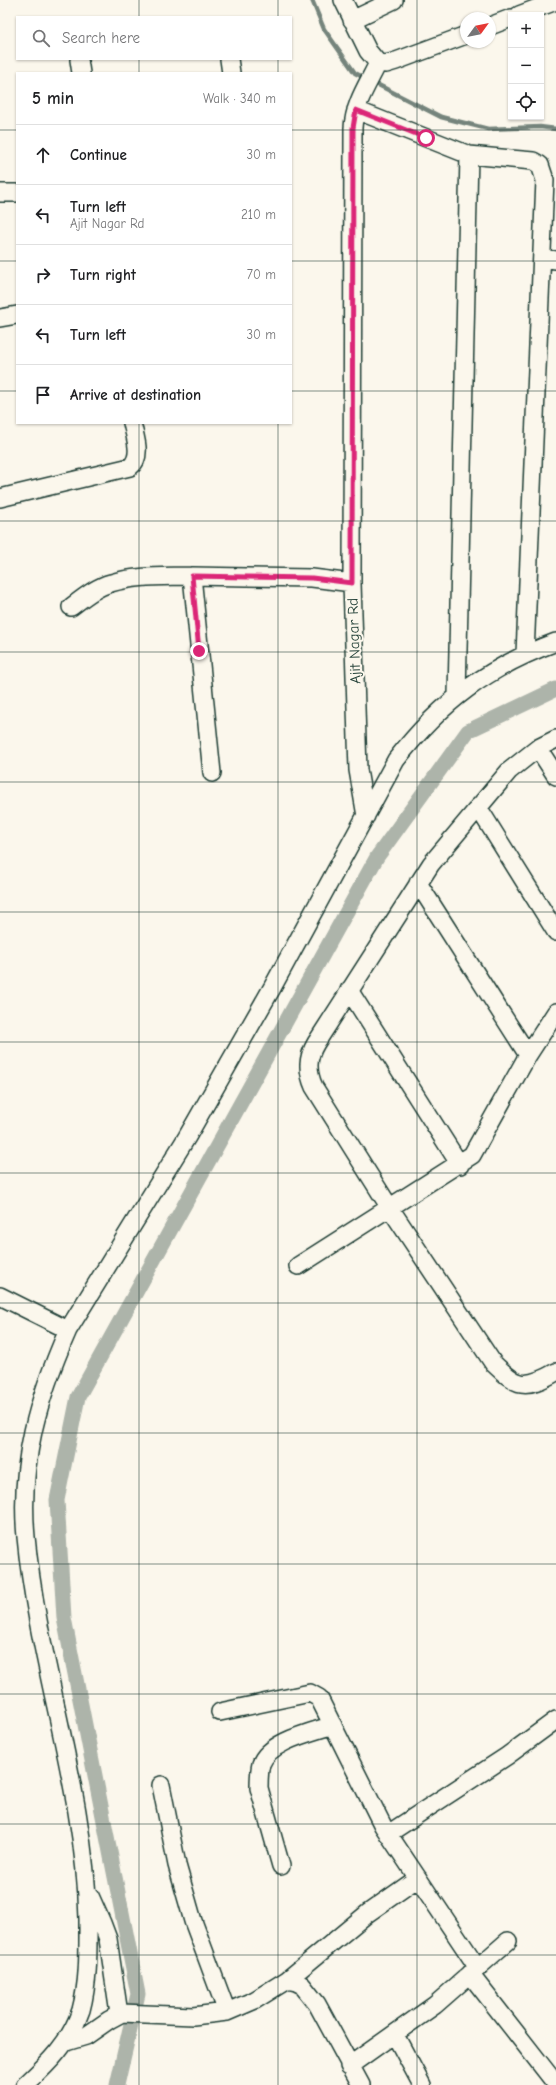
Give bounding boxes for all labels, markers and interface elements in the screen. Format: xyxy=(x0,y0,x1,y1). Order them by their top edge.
north arrow xyxy=(460,12,496,48)
map controls xyxy=(508,12,544,120)
button: + xyxy=(508,12,544,48)
search box xyxy=(16,16,292,60)
icon: search xyxy=(30,27,52,49)
text: Search here xyxy=(62,29,140,47)
button: − xyxy=(508,48,544,84)
button: locate xyxy=(508,84,544,120)
text: 5 min xyxy=(32,89,74,108)
text: Walk · 340 m xyxy=(203,91,276,106)
route start xyxy=(417,129,435,147)
icon: ahead xyxy=(32,144,54,166)
text: Continue xyxy=(70,146,127,164)
text: 30 m xyxy=(246,147,276,162)
text: Turn left xyxy=(70,198,126,216)
icon: left xyxy=(32,204,54,226)
text: 210 m xyxy=(241,207,276,222)
text: Ajit Nagar Rd xyxy=(70,216,144,231)
icon: right xyxy=(32,264,54,286)
text: Turn right xyxy=(70,266,136,284)
text: 70 m xyxy=(247,267,276,282)
icon: left xyxy=(32,324,54,346)
text: Turn left xyxy=(70,326,126,344)
text: 30 m xyxy=(246,327,276,342)
icon: arrive xyxy=(32,384,54,406)
text: Arrive at destination xyxy=(70,386,201,404)
street label: Ajit Nagar Rd xyxy=(344,598,364,684)
route end xyxy=(190,642,208,660)

